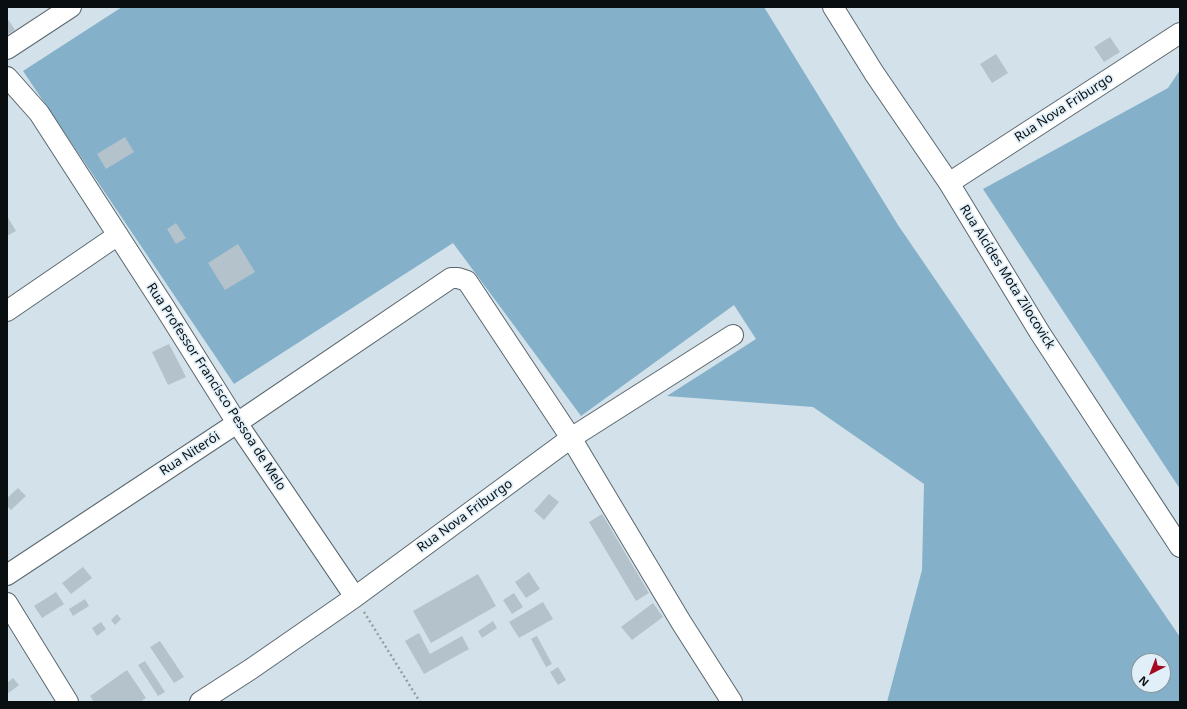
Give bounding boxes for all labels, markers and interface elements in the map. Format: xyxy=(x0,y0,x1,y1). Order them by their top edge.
street label: Rua Nova Friburgo xyxy=(1012,70,1116,146)
street label: Rua Alcídes Mota Zilocovick xyxy=(956,202,1058,352)
street label: Rua Professor Francisco Pessoa de Melo xyxy=(143,280,289,494)
street label: Rua Niterói xyxy=(157,429,223,479)
street label: Rua Nova Friburgo xyxy=(414,476,516,556)
north arrow xyxy=(1131,653,1171,693)
text: N xyxy=(1135,673,1152,690)

